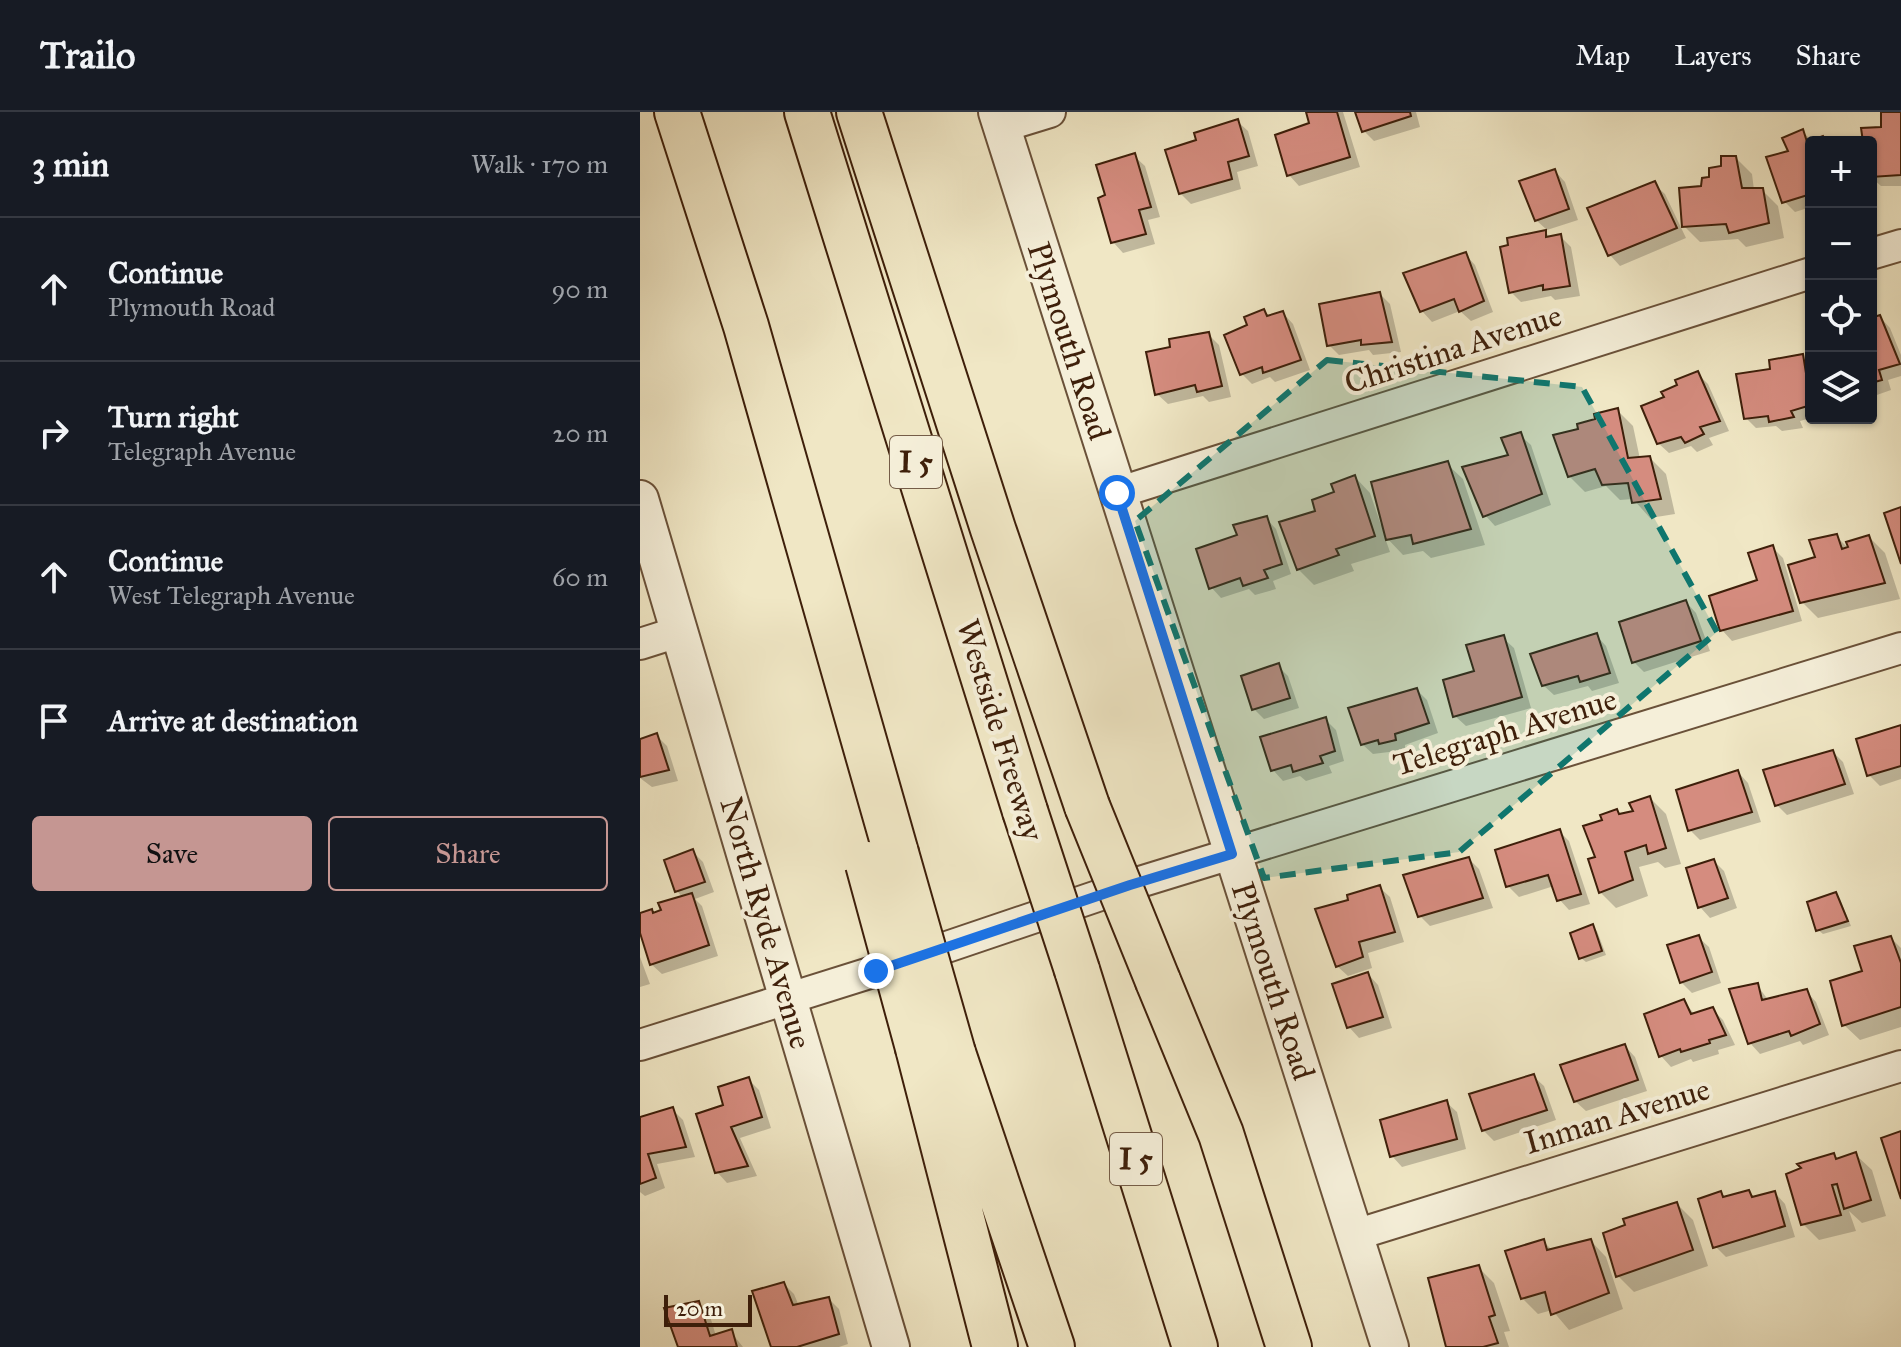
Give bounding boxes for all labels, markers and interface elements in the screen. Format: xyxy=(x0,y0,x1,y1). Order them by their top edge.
text: Trailo xyxy=(40,32,135,78)
text: Map xyxy=(1575,38,1630,73)
text: Layers xyxy=(1674,38,1752,73)
text: Share xyxy=(1796,38,1861,73)
map controls xyxy=(1805,136,1877,424)
button: + xyxy=(1805,136,1877,208)
text: 3 min xyxy=(32,144,109,185)
text: Walk · 170 m xyxy=(471,148,608,180)
button: − xyxy=(1805,208,1877,280)
street label: Plymouth Road xyxy=(1019,237,1119,445)
text: Continue xyxy=(108,255,223,291)
icon: ahead xyxy=(32,267,76,311)
text: 90 m xyxy=(551,273,608,305)
button: locate xyxy=(1805,280,1877,352)
text: Plymouth Road xyxy=(108,291,275,323)
street label: Christina Avenue xyxy=(1340,296,1566,402)
button: layers xyxy=(1805,352,1877,424)
text: Turn right xyxy=(108,399,239,435)
icon: right xyxy=(32,411,76,455)
text: 20 m xyxy=(553,417,608,449)
text: Telegraph Avenue xyxy=(108,435,296,467)
road number: I 5 xyxy=(890,436,942,488)
route start xyxy=(1099,475,1135,511)
text: Continue xyxy=(108,543,223,579)
icon: ahead xyxy=(32,555,76,599)
text: 60 m xyxy=(552,561,608,593)
text: West Telegraph Avenue xyxy=(108,579,355,611)
street label: Westside Freeway xyxy=(948,615,1053,846)
street label: Telegraph Avenue xyxy=(1389,680,1621,784)
icon: arrive xyxy=(32,699,76,743)
text: Arrive at destination xyxy=(108,703,358,739)
street label: North Ryde Avenue xyxy=(711,793,821,1053)
button: Save xyxy=(32,816,312,891)
button: Share xyxy=(328,816,608,891)
street label: Plymouth Road xyxy=(1223,877,1323,1085)
route end xyxy=(858,953,894,989)
street label: Inman Avenue xyxy=(1520,1069,1714,1163)
road number: I 5 xyxy=(1110,1133,1162,1185)
scale bar xyxy=(664,1291,752,1327)
text: 20 m xyxy=(676,1295,723,1322)

